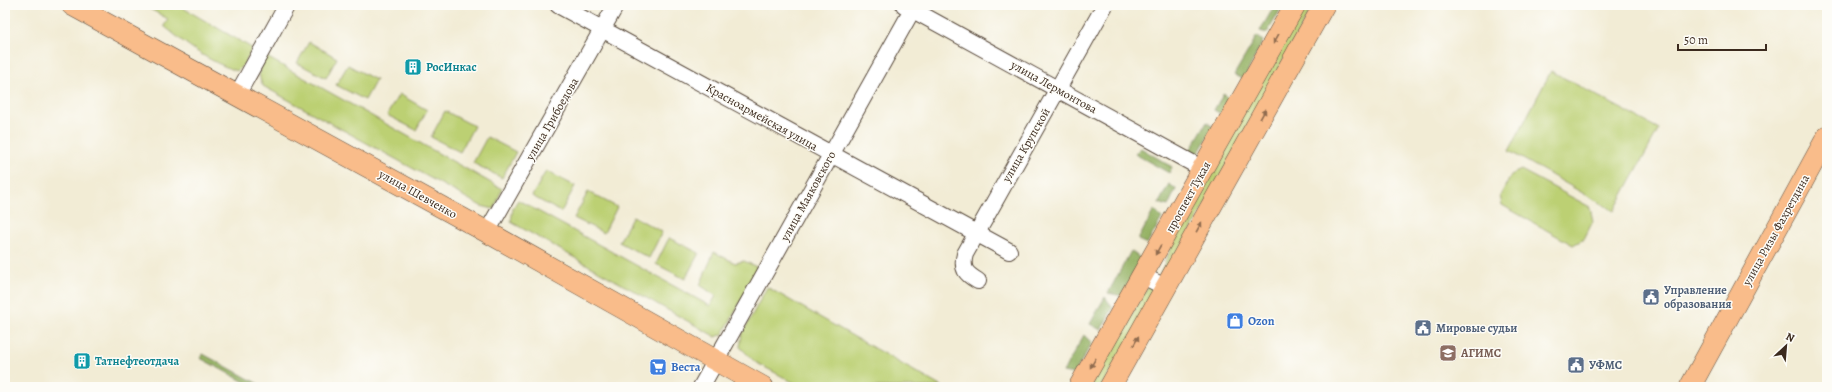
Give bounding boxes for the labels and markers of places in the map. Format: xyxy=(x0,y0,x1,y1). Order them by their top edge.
building icon: РосИнкас xyxy=(403,57,423,77)
place label: РосИнкас xyxy=(426,59,477,75)
place label: Управление образования xyxy=(1664,282,1732,312)
public building icon: Управление образования xyxy=(1641,287,1661,307)
shop icon: Ozon xyxy=(1225,311,1245,331)
place label: Ozon xyxy=(1248,313,1275,329)
public building icon: Мировые судьи xyxy=(1413,318,1433,338)
place label: Мировые судьи xyxy=(1436,320,1517,336)
school or university icon: АГИМС xyxy=(1438,343,1458,363)
place label: АГИМС xyxy=(1460,345,1501,361)
building icon: Татнефтеотдача xyxy=(72,351,92,371)
place label: Татнефтеотдача xyxy=(95,353,180,369)
public building icon: УФМС xyxy=(1566,355,1586,375)
supermarket icon: Веста xyxy=(648,357,668,377)
place label: УФМС xyxy=(1589,357,1622,373)
place label: Веста xyxy=(671,359,701,375)

